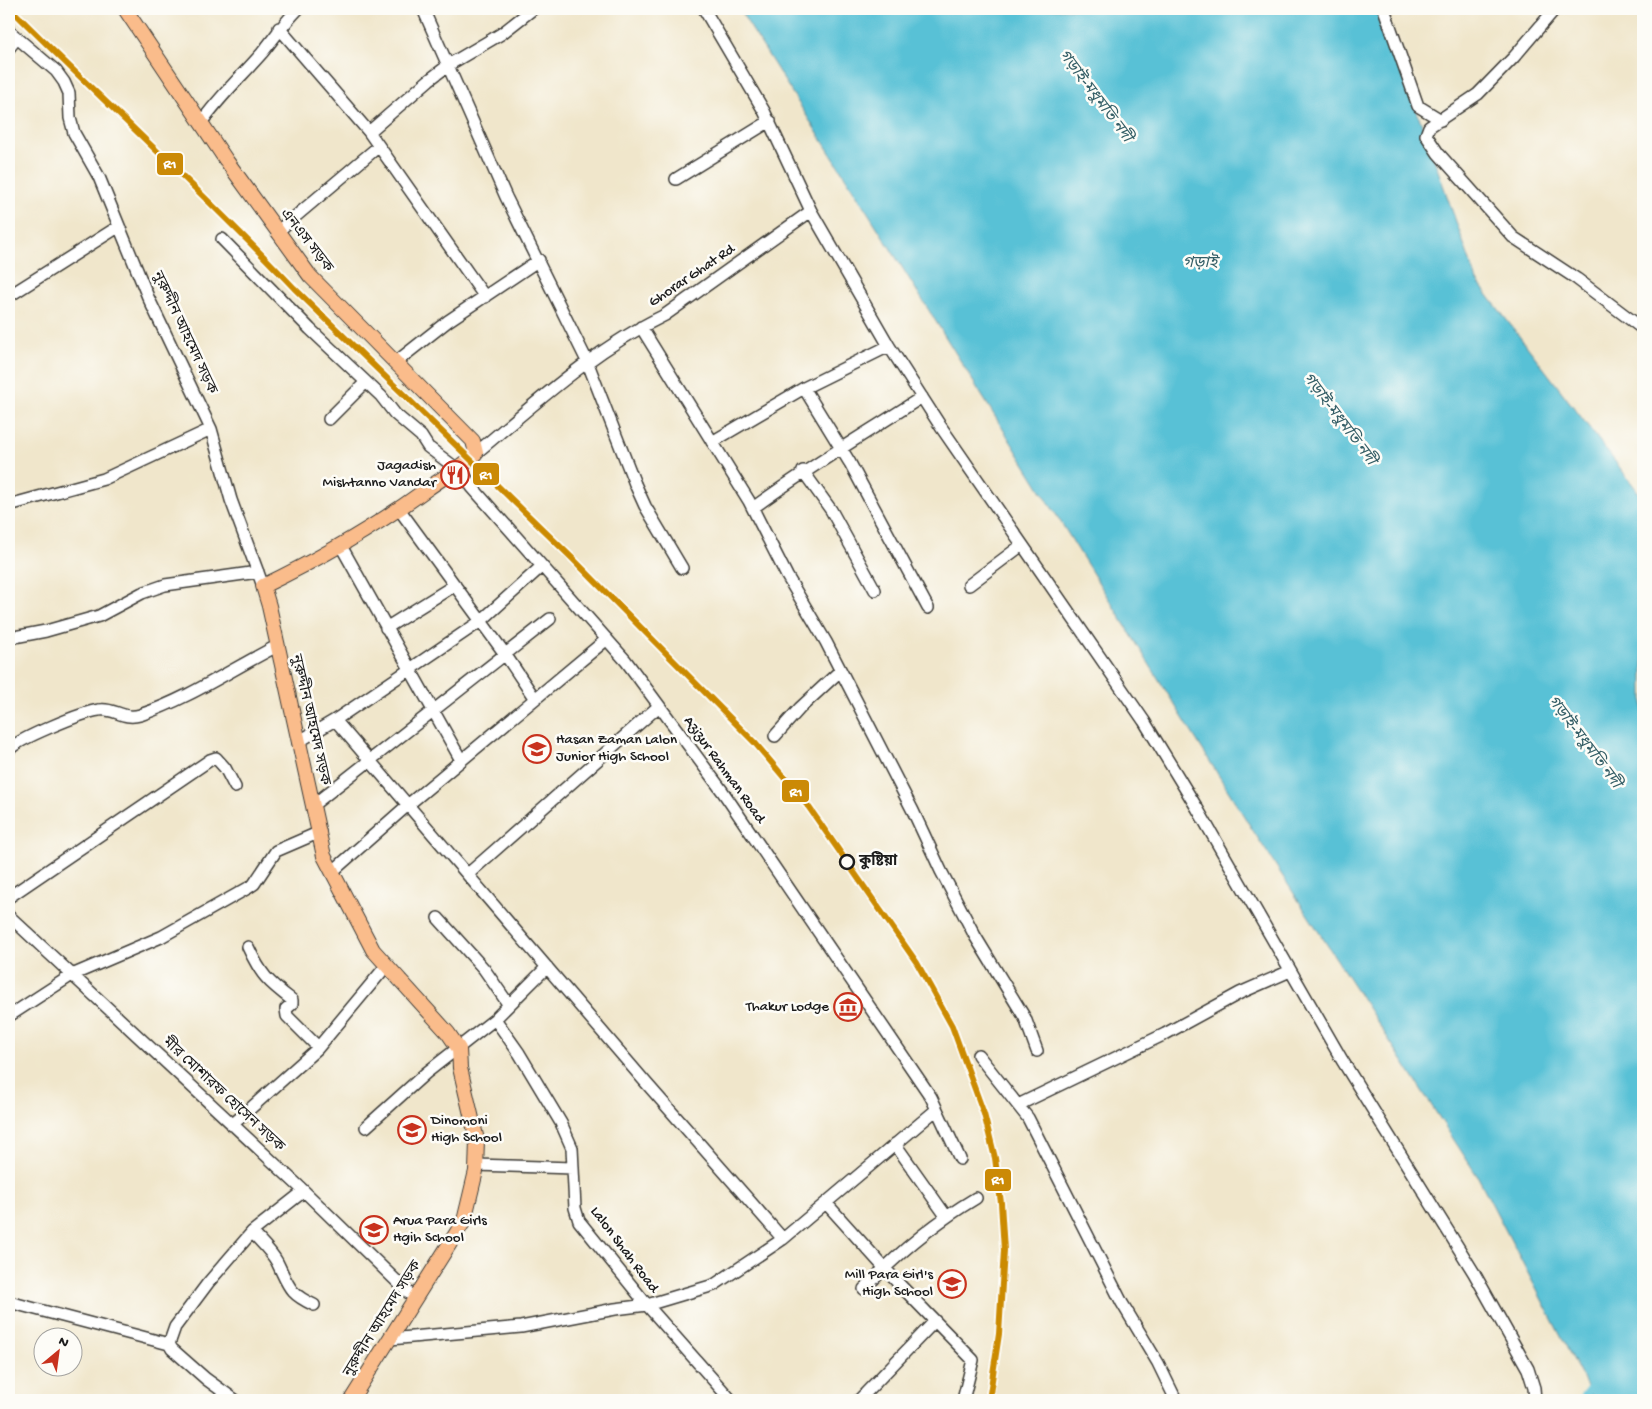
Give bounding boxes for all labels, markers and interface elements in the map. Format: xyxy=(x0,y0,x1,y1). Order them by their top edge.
water label: গড়াই-মধুমতি নদী xyxy=(1053,45,1139,149)
line badge: R1 xyxy=(156,152,184,176)
text: R1 xyxy=(163,157,177,174)
street label: এনএস সড়ক xyxy=(276,206,337,277)
street label: Ghorar Ghat Rd xyxy=(646,240,739,311)
water label: গড়াই xyxy=(1183,252,1221,274)
street label: নুরুদ্দীন আহমেদ সড়ক xyxy=(147,267,222,398)
water label: গড়াই-মধুমতি নদী xyxy=(1297,368,1383,472)
place label: Jagadish Mishtanno Vandar xyxy=(322,457,438,492)
restaurant icon: Jagadish Mishtanno Vandar xyxy=(440,460,470,490)
line badge: R1 xyxy=(472,462,500,486)
text: R1 xyxy=(479,468,493,485)
street label: নুরুদ্দীন আহমেদ সড়ক xyxy=(286,652,335,788)
water label: গড়াই-মধুমতি নদী xyxy=(1542,691,1628,795)
street label: Azizur Rahman Road xyxy=(679,713,770,828)
place label: Hasan Zaman Lalon Junior High School xyxy=(556,731,677,766)
school or university icon: Hasan Zaman Lalon Junior High School xyxy=(522,734,552,764)
line badge: R1 xyxy=(781,779,810,803)
text: R1 xyxy=(789,785,803,802)
place label: কুষ্টিয়া xyxy=(858,850,898,871)
marker: কুষ্টিয়া xyxy=(839,854,855,870)
museum icon: Thakur Lodge xyxy=(833,992,863,1022)
place label: Thakur Lodge xyxy=(745,998,829,1016)
street label: মীর মোশারফ হোসেন সড়ক xyxy=(158,1032,289,1157)
place label: Dinomoni High School xyxy=(430,1112,502,1147)
school or university icon: Dinomoni High School xyxy=(397,1115,427,1145)
line badge: R1 xyxy=(984,1168,1012,1192)
text: R1 xyxy=(991,1173,1005,1190)
street label: Lalon Shah Road xyxy=(586,1203,663,1298)
place label: Arua Para Girls Hgih School xyxy=(393,1212,487,1247)
school or university icon: Arua Para Girls Hgih School xyxy=(359,1215,389,1245)
street label: নুরুদ্দীন আহমেদ সড়ক xyxy=(339,1256,426,1381)
place label: Mill Para Girl's High School xyxy=(845,1266,933,1301)
school or university icon: Mill Para Girl's High School xyxy=(937,1269,967,1299)
north arrow xyxy=(32,1326,82,1376)
text: N xyxy=(55,1333,71,1352)

